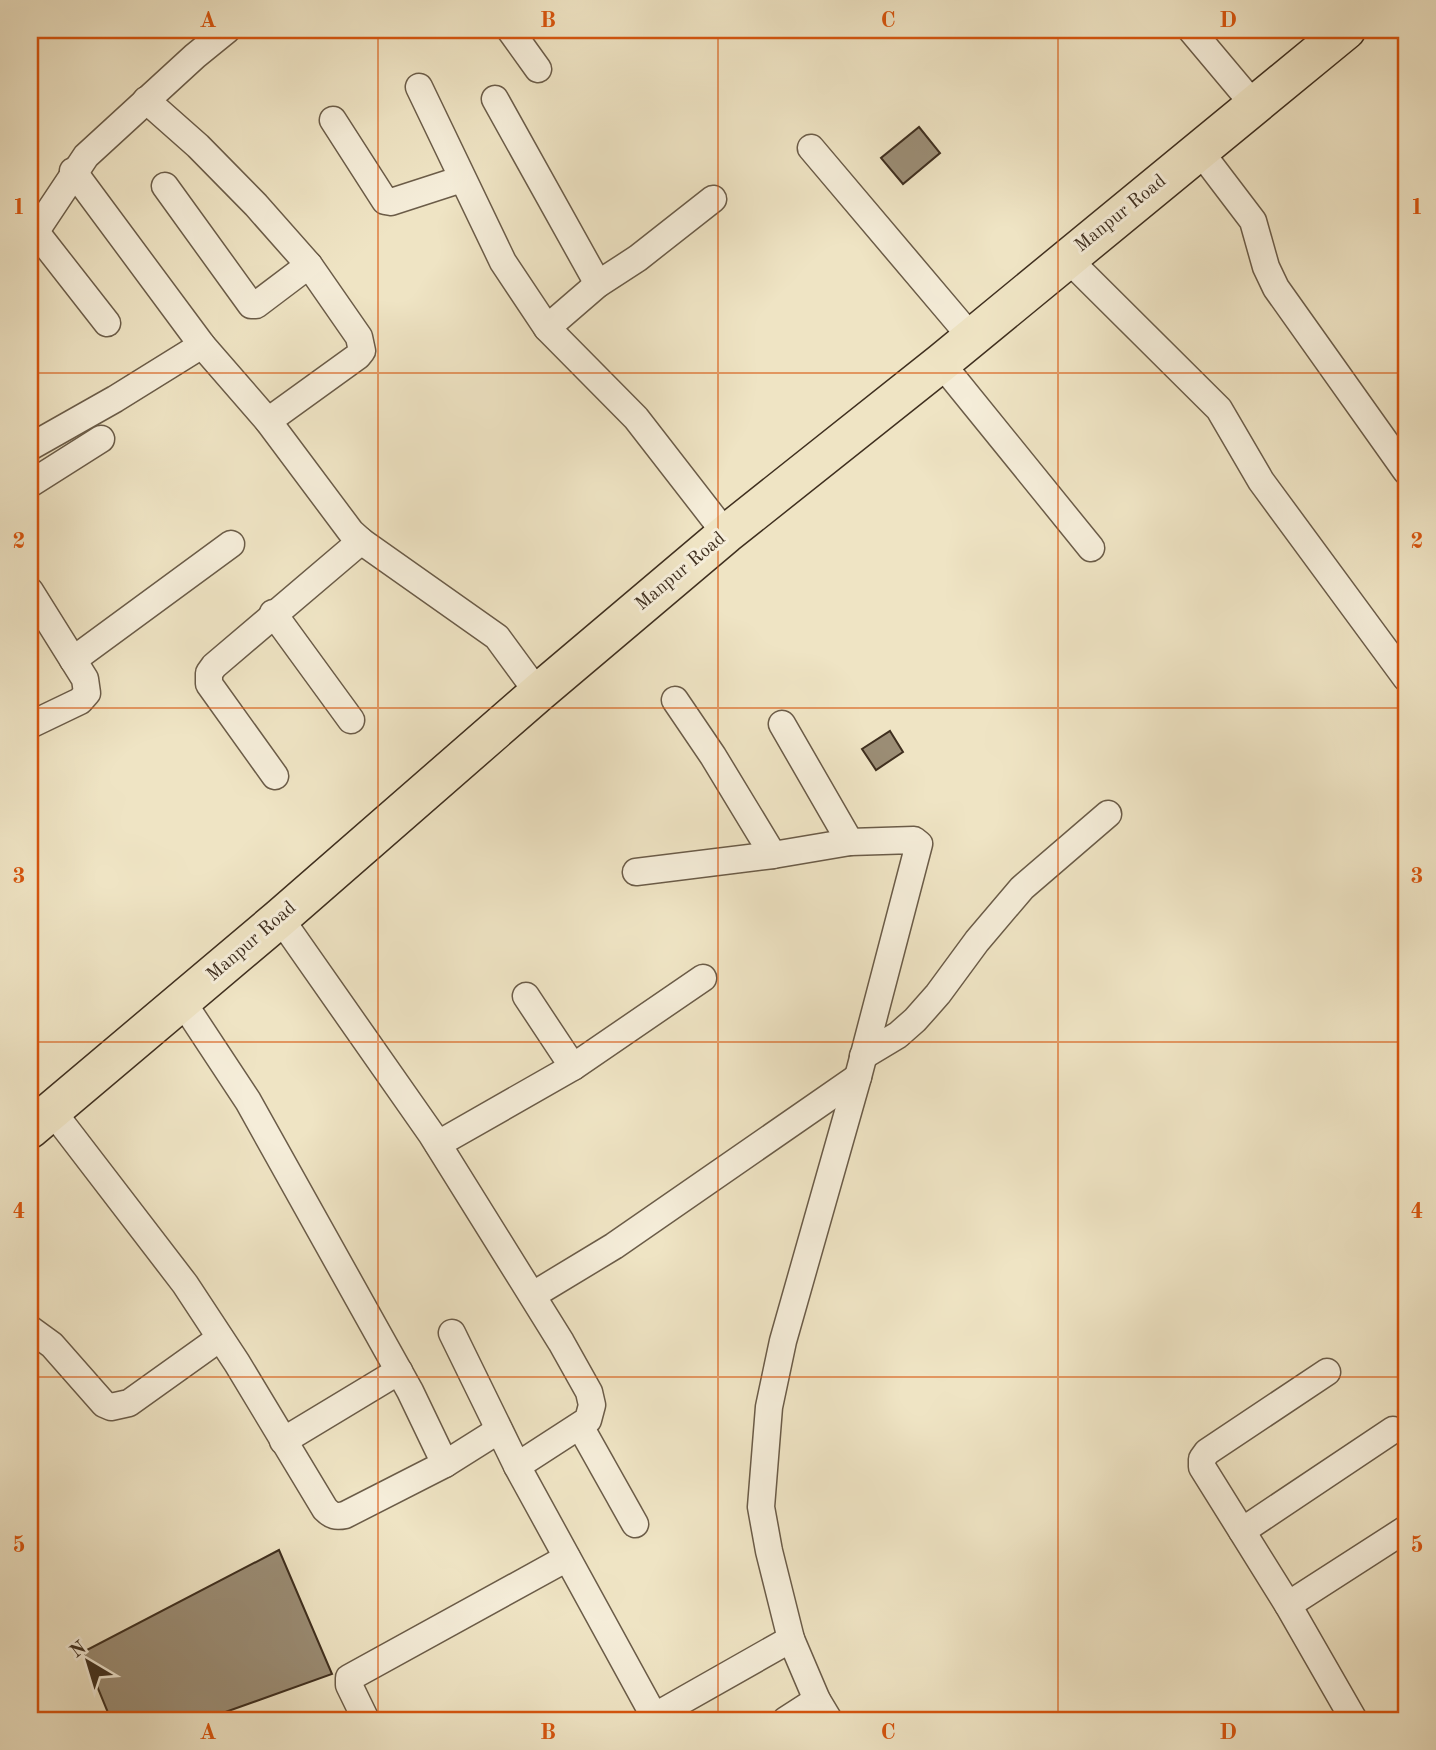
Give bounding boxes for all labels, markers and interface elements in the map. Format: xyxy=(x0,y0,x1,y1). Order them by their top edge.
text: A xyxy=(199,9,217,32)
text: B xyxy=(540,9,556,32)
text: C xyxy=(880,9,896,32)
text: D xyxy=(1219,9,1237,32)
street label: Manpur Road xyxy=(1072,172,1170,256)
text: 1 xyxy=(12,196,26,219)
text: 1 xyxy=(1410,196,1424,219)
street label: Manpur Road xyxy=(632,529,730,615)
text: 2 xyxy=(12,530,26,553)
text: 2 xyxy=(1410,530,1424,553)
text: 3 xyxy=(12,865,26,888)
text: 3 xyxy=(1410,865,1424,888)
street label: Manpur Road xyxy=(204,898,300,986)
text: 4 xyxy=(12,1200,26,1223)
text: 4 xyxy=(1410,1200,1424,1223)
text: 5 xyxy=(12,1534,26,1557)
text: 5 xyxy=(1410,1534,1424,1557)
north arrow xyxy=(52,1628,122,1698)
text: N xyxy=(67,1638,91,1663)
text: A xyxy=(199,1721,217,1744)
text: B xyxy=(540,1721,556,1744)
text: C xyxy=(880,1721,896,1744)
text: D xyxy=(1219,1721,1237,1744)

